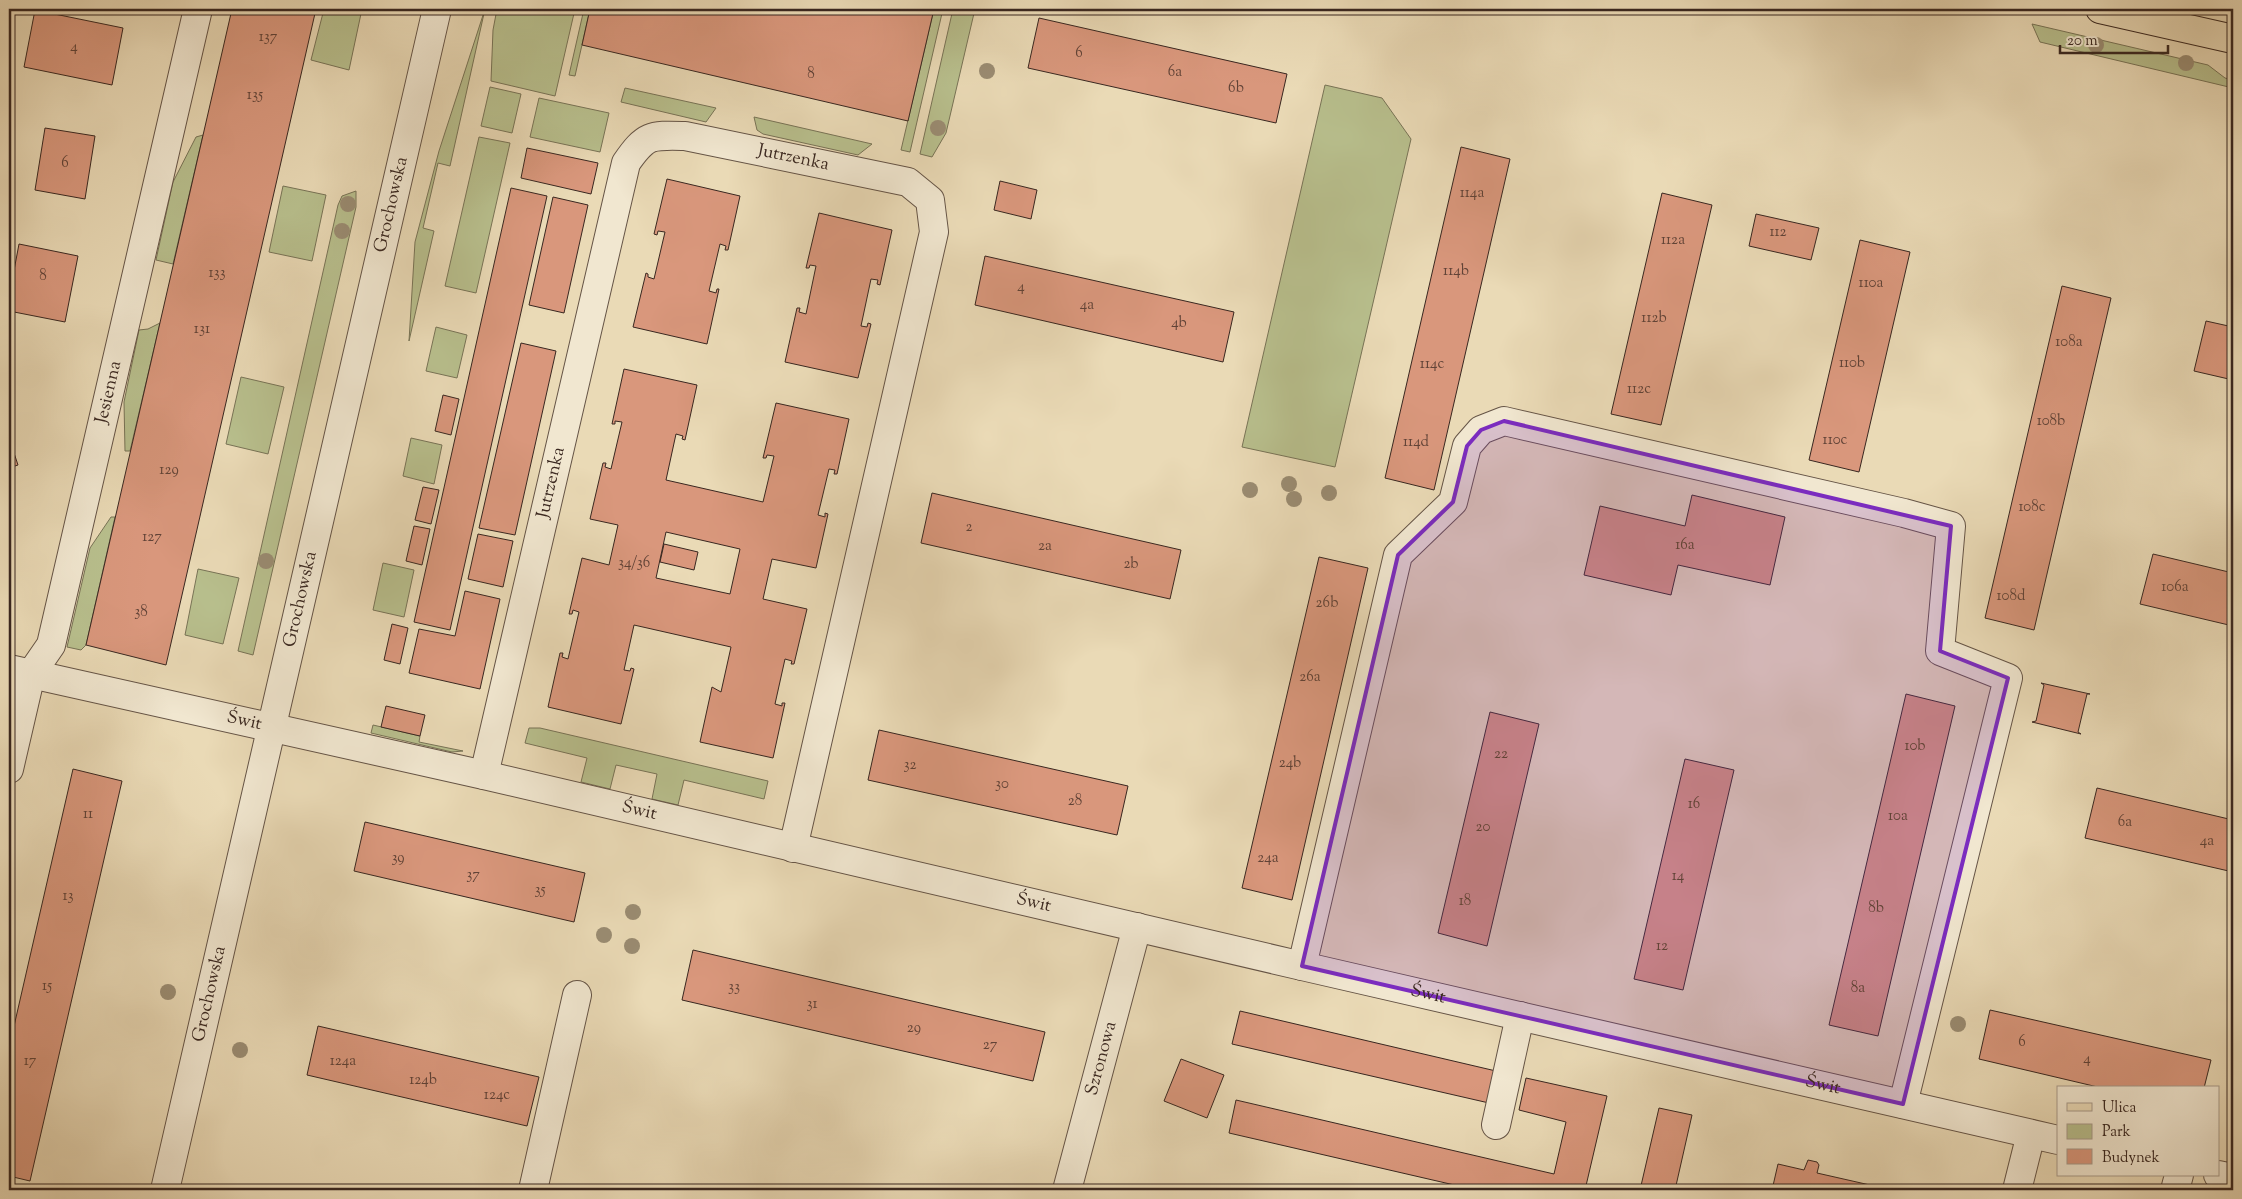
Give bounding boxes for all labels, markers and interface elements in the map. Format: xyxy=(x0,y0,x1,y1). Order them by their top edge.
scale bar xyxy=(2060,22,2167,54)
house number: 137 xyxy=(259,27,278,48)
text: 20 m xyxy=(2067,31,2098,52)
house number: 4 xyxy=(70,37,78,58)
house number: 6 xyxy=(1075,43,1083,64)
house number: 6a xyxy=(1168,62,1182,83)
house number: 8 xyxy=(807,64,815,85)
house number: 6b xyxy=(1228,78,1244,99)
house number: 135 xyxy=(247,85,263,106)
street label: Jutrzenka xyxy=(754,138,831,178)
house number: 6 xyxy=(61,153,69,174)
street label: Grochowska xyxy=(368,154,416,255)
house number: 114a xyxy=(1460,183,1484,204)
house number: 112 xyxy=(1769,222,1787,243)
house number: 112a xyxy=(1661,230,1685,251)
house number: 114b xyxy=(1443,261,1469,282)
house number: 133 xyxy=(208,263,226,284)
house number: 8 xyxy=(39,266,47,287)
house number: 110a xyxy=(1859,273,1884,294)
house number: 4 xyxy=(1017,277,1025,298)
house number: 4a xyxy=(1080,295,1094,316)
house number: 112b xyxy=(1641,308,1667,329)
house number: 4b xyxy=(1171,313,1187,334)
house number: 131 xyxy=(194,319,210,340)
house number: 108a xyxy=(2055,332,2083,353)
house number: 110b xyxy=(1839,353,1865,374)
house number: 114c xyxy=(1420,354,1444,375)
street label: Jesienna xyxy=(89,358,129,427)
house number: 112c xyxy=(1627,379,1651,400)
house number: 108b xyxy=(2037,411,2065,432)
house number: 110c xyxy=(1823,430,1848,451)
house number: 114d xyxy=(1403,432,1430,453)
street label: Jutrzenka xyxy=(531,445,573,522)
house number: 129 xyxy=(159,460,179,481)
house number: 108c xyxy=(2018,497,2046,518)
house number: 2 xyxy=(965,517,973,538)
house number: 127 xyxy=(142,527,162,548)
house number: 16a xyxy=(1675,535,1695,556)
house number: 2a xyxy=(1038,536,1052,557)
street label: Grochowska xyxy=(277,549,325,650)
house number: 34/36 xyxy=(618,553,650,574)
house number: 2b xyxy=(1123,554,1139,575)
house number: 106a xyxy=(2161,577,2189,598)
house number: 108d xyxy=(1997,586,2026,607)
house number: 26b xyxy=(1316,593,1338,614)
house number: 38 xyxy=(134,602,148,623)
house number: 26a xyxy=(1299,667,1321,688)
street label: Świt xyxy=(224,704,264,738)
house number: 10b xyxy=(1905,736,1925,757)
house number: 22 xyxy=(1494,744,1508,765)
house number: 24b xyxy=(1279,753,1301,774)
house number: 32 xyxy=(903,755,917,776)
house number: 30 xyxy=(995,774,1009,795)
house number: 28 xyxy=(1068,791,1082,812)
street label: Świt xyxy=(619,794,659,828)
house number: 16 xyxy=(1688,794,1700,815)
house number: 11 xyxy=(83,804,93,825)
house number: 10a xyxy=(1888,806,1908,827)
house number: 6a xyxy=(2118,812,2132,833)
house number: 20 xyxy=(1476,817,1491,838)
house number: 4a xyxy=(2200,831,2214,852)
house number: 39 xyxy=(391,848,405,869)
house number: 24a xyxy=(1257,848,1279,869)
house number: 37 xyxy=(466,865,480,886)
house number: 14 xyxy=(1672,866,1685,887)
house number: 35 xyxy=(534,880,546,901)
house number: 13 xyxy=(62,886,74,907)
street label: Świt xyxy=(1013,886,1054,920)
house number: 18 xyxy=(1459,891,1471,912)
house number: 8b xyxy=(1868,898,1884,919)
house number: 12 xyxy=(1656,936,1668,957)
street label: Grochowska xyxy=(186,944,234,1045)
house number: 15 xyxy=(42,976,52,997)
house number: 33 xyxy=(728,977,740,998)
street label: Świt xyxy=(1408,977,1448,1012)
house number: 8a xyxy=(1851,978,1865,999)
house number: 31 xyxy=(806,994,818,1015)
house number: 29 xyxy=(907,1018,921,1039)
street label: Szronowa xyxy=(1080,1019,1124,1099)
house number: 6 xyxy=(2018,1032,2026,1053)
house number: 27 xyxy=(983,1035,998,1056)
house number: 4 xyxy=(2083,1049,2091,1070)
house number: 17 xyxy=(24,1051,37,1072)
house number: 124a xyxy=(330,1051,356,1072)
street label: Świt xyxy=(1803,1068,1843,1102)
house number: 124b xyxy=(409,1070,437,1091)
house number: 124c xyxy=(484,1085,510,1106)
legend xyxy=(2057,1086,2220,1176)
text: Ulica xyxy=(2102,1098,2136,1119)
text: Park xyxy=(2102,1122,2131,1143)
text: Budynek xyxy=(2102,1148,2160,1169)

